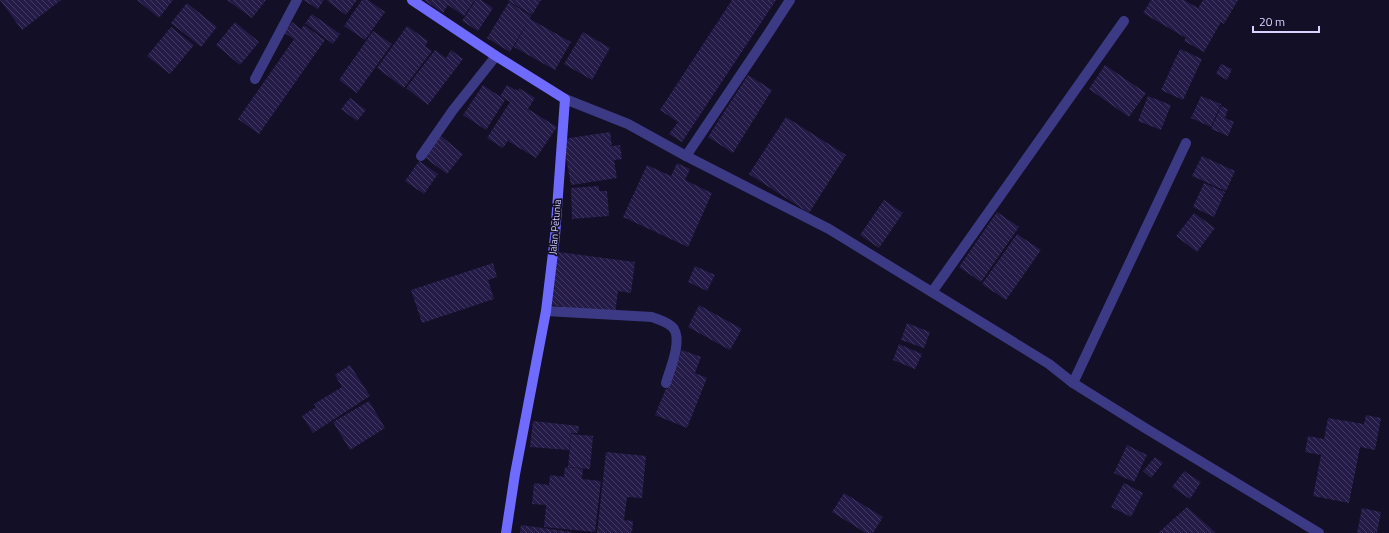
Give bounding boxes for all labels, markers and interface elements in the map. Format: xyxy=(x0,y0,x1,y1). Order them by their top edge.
scale bar xyxy=(1253,8,1319,34)
text: 20 m xyxy=(1259,12,1285,31)
street label: Jalan Petunia xyxy=(545,199,565,255)

